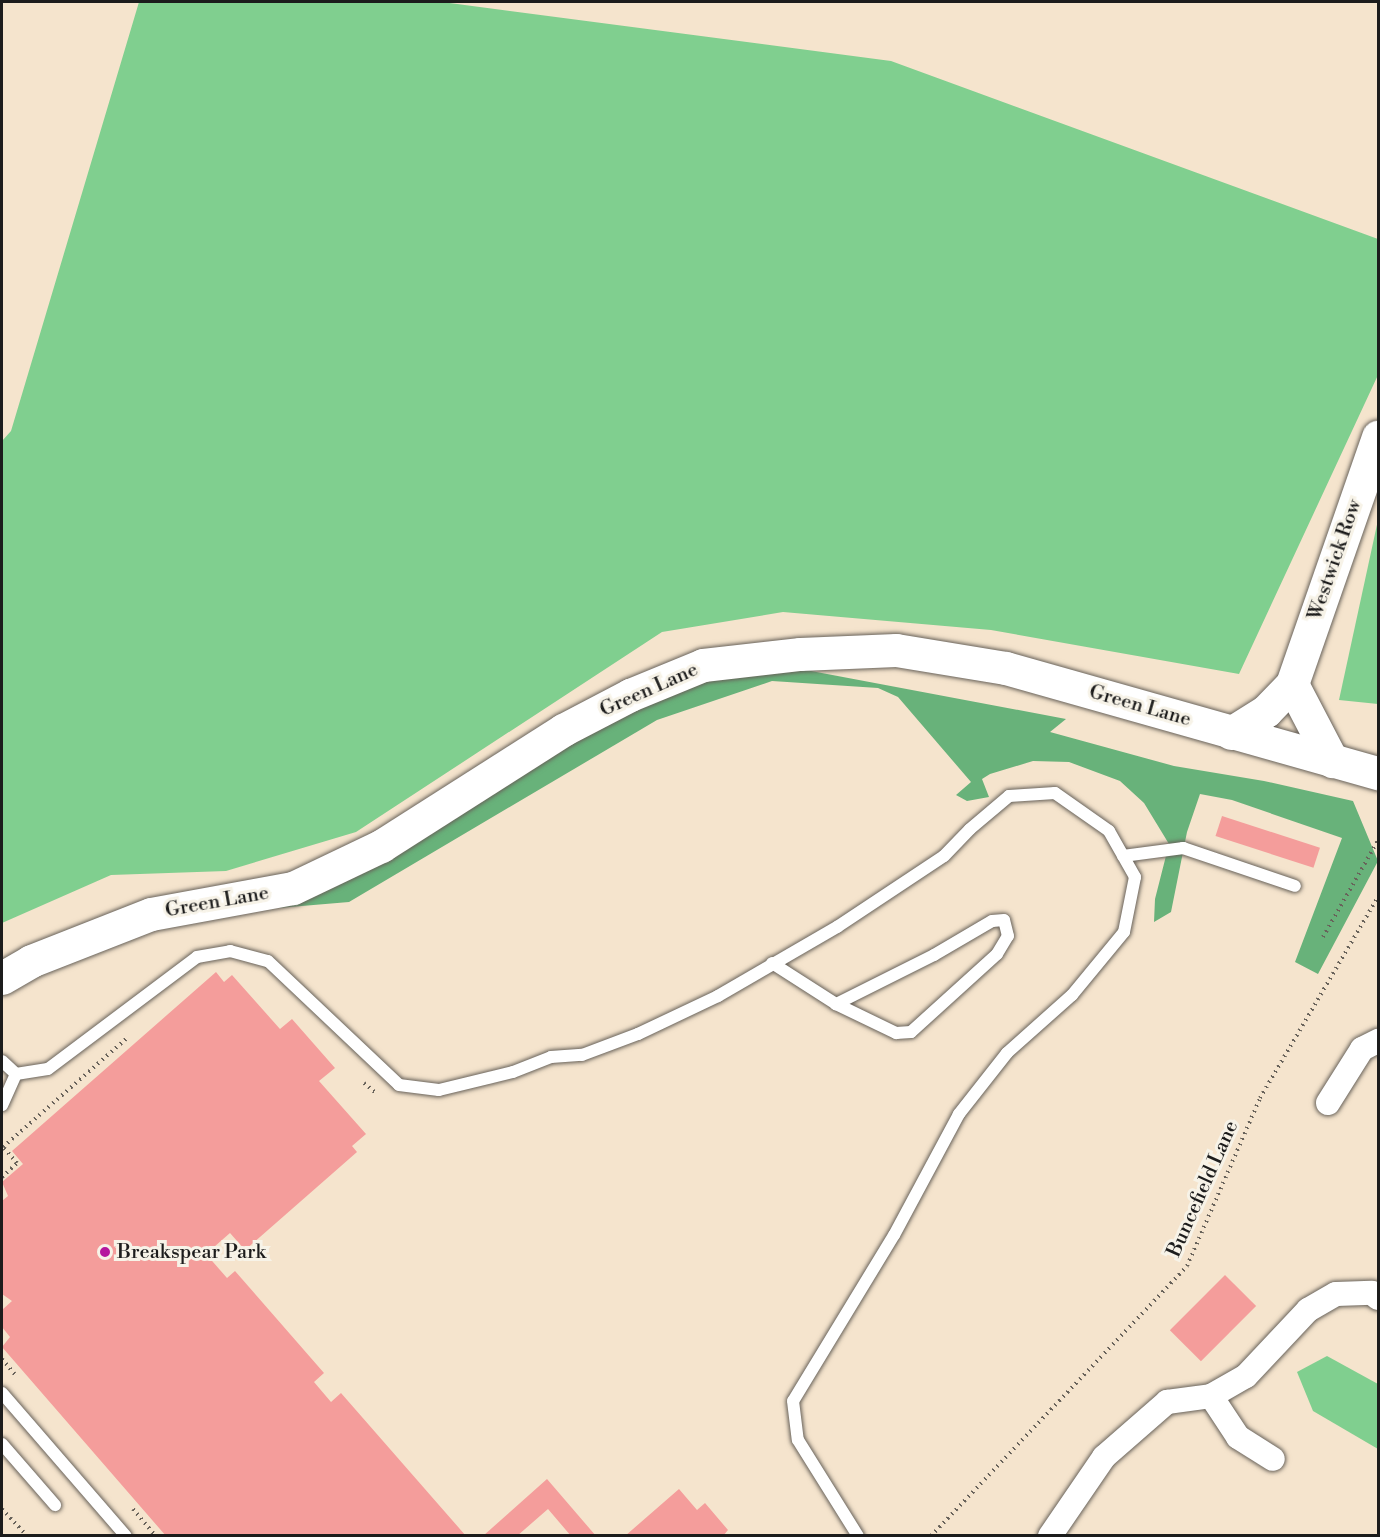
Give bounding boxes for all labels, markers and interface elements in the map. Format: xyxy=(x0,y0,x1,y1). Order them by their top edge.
street label: Westwick Row xyxy=(1303,496,1367,624)
street label: Green Lane xyxy=(596,658,702,722)
street label: Green Lane xyxy=(1086,680,1194,732)
street label: Green Lane xyxy=(163,881,271,923)
street label: Buncefield Lane xyxy=(1162,1117,1244,1261)
place label: Breakspear Park xyxy=(117,1240,266,1264)
marker: Breakspear Park xyxy=(98,1245,112,1259)

